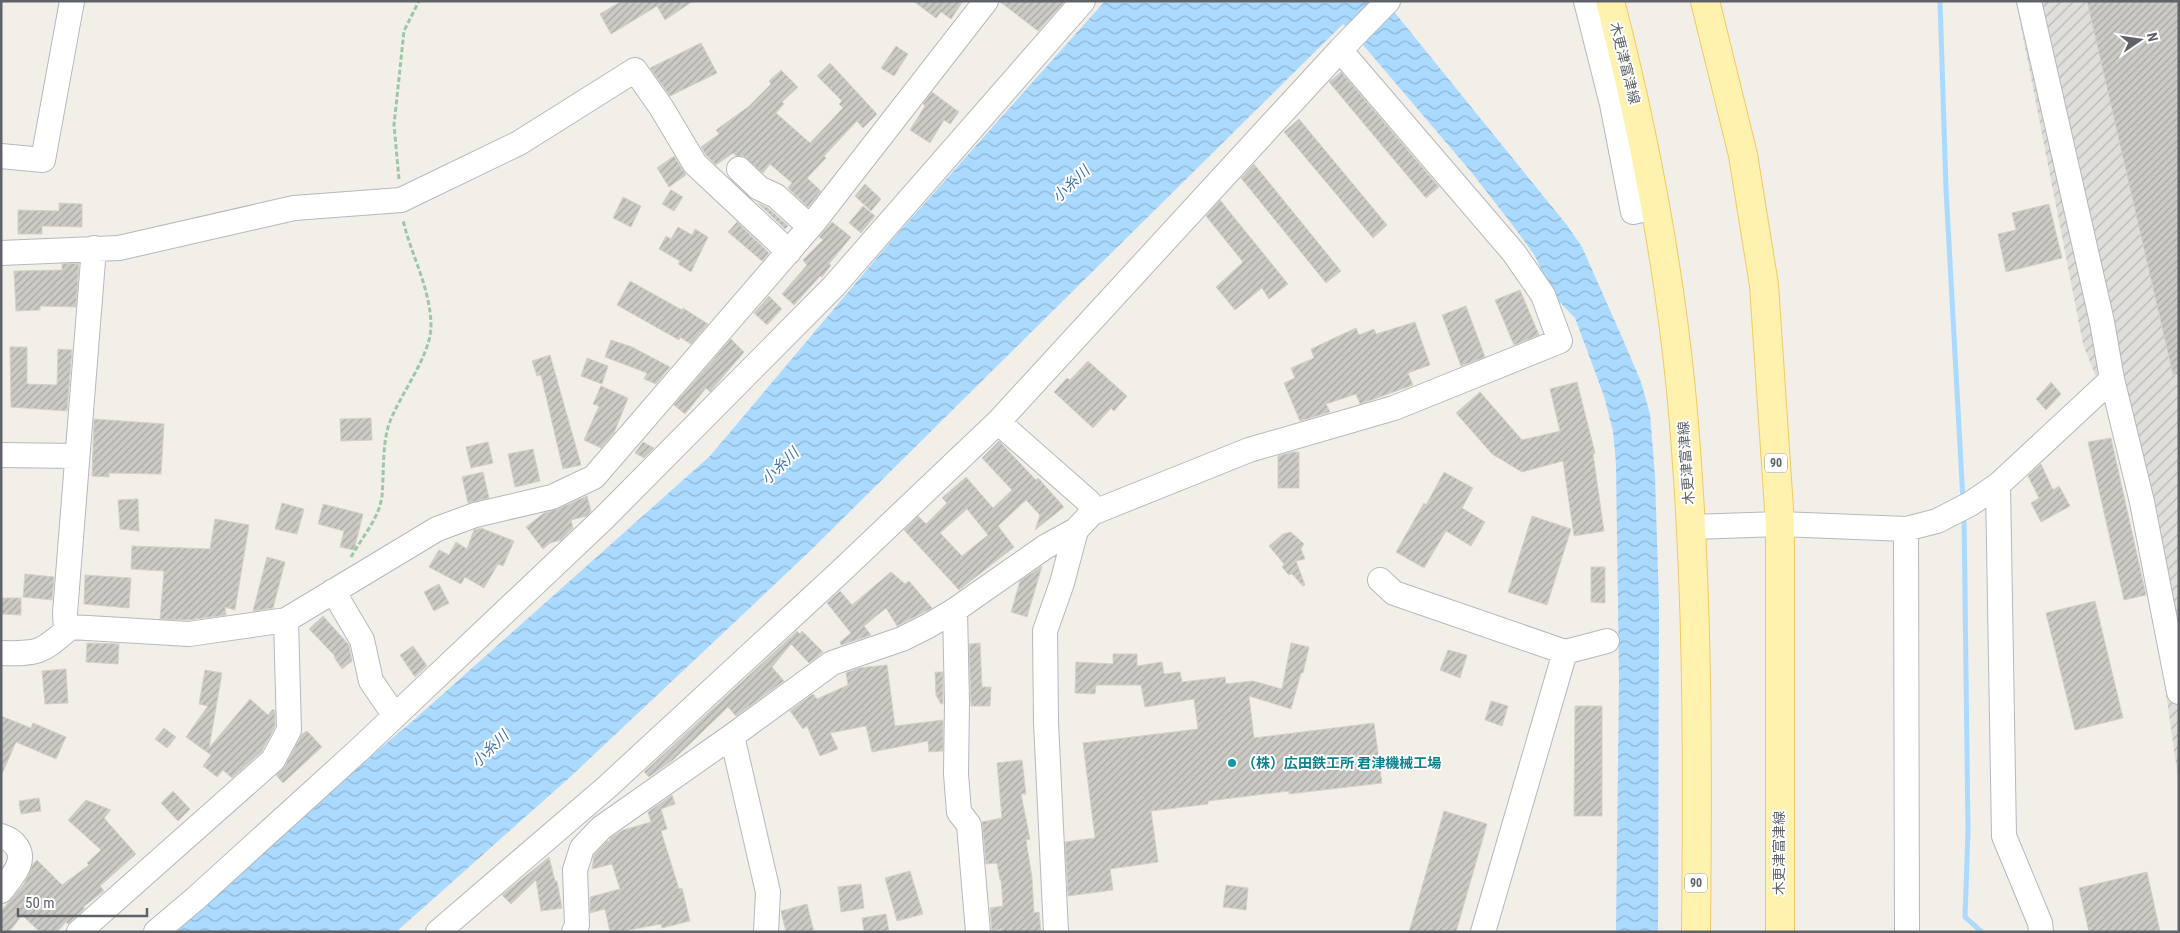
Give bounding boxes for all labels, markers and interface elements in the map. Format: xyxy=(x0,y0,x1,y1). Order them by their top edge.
north arrow xyxy=(2115,15,2165,65)
street label: 木更津富津線 xyxy=(1607,20,1643,106)
text: N xyxy=(2144,31,2161,43)
water label: 小糸川 xyxy=(1049,161,1095,206)
street label: 木更津富津線 xyxy=(1675,421,1697,505)
water label: 小糸川 xyxy=(758,443,804,488)
road number: 90 xyxy=(1765,453,1787,472)
water label: 小糸川 xyxy=(468,726,514,771)
place label: （株）広田鉄工所 君津機械工場 xyxy=(1242,755,1441,771)
marker: （株）広田鉄工所 君津機械工場 xyxy=(1226,757,1238,769)
street label: 木更津富津線 xyxy=(1771,811,1787,895)
road number: 90 xyxy=(1685,874,1707,892)
scale bar xyxy=(18,886,146,918)
text: 50 m xyxy=(25,894,55,912)

